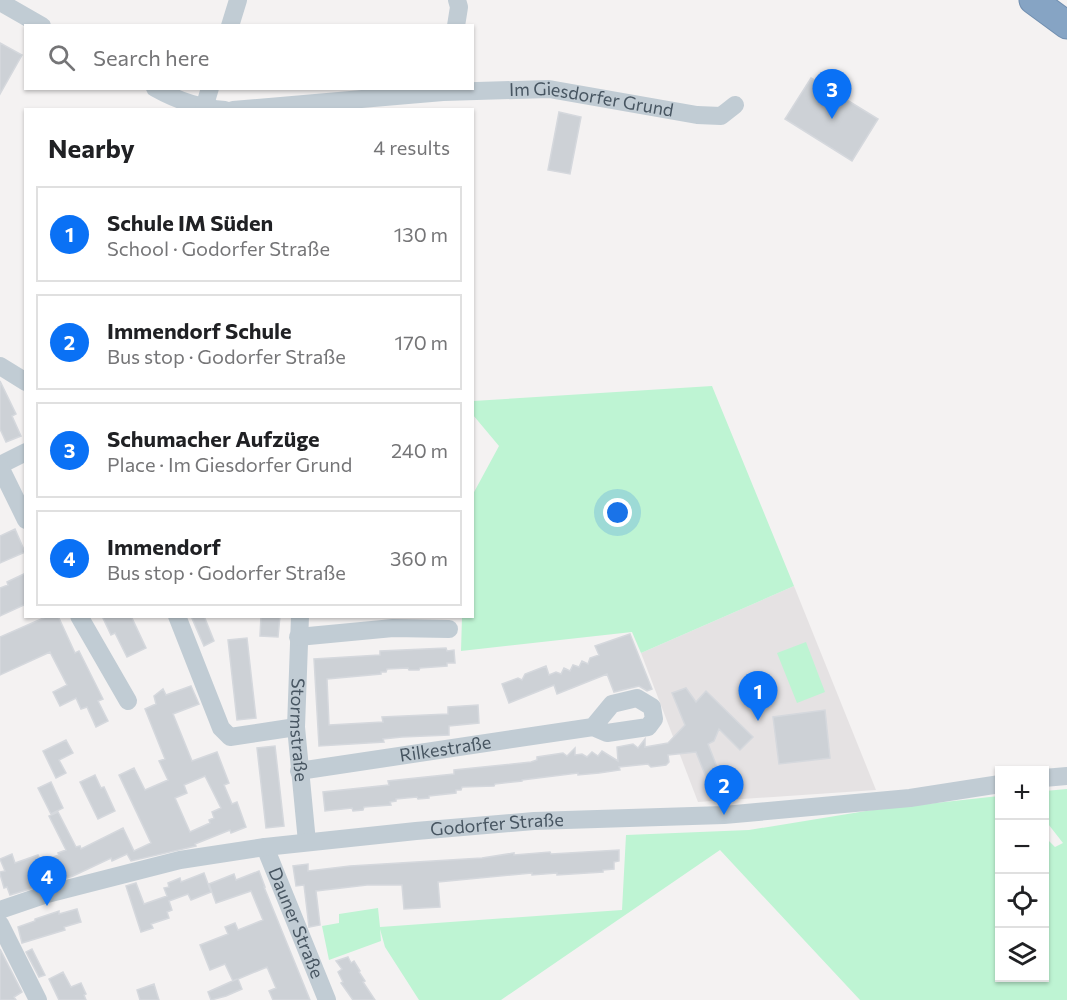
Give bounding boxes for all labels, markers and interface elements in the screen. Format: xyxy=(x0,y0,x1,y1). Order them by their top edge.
search box xyxy=(24,24,474,90)
icon: search xyxy=(45,41,78,74)
text: Search here xyxy=(93,44,209,71)
pin: 3 xyxy=(812,70,852,119)
street label: Im Giesdorfer Grund xyxy=(509,77,675,121)
text: Nearby xyxy=(48,132,135,163)
text: 4 results xyxy=(373,135,450,159)
text: Schule IM Süden xyxy=(107,209,273,236)
text: 1 xyxy=(65,222,74,246)
text: 130 m xyxy=(394,222,448,246)
text: School · Godorfer Straße xyxy=(107,236,330,260)
text: Immendorf Schule xyxy=(107,317,292,344)
text: 2 xyxy=(64,330,75,354)
text: 170 m xyxy=(395,330,448,354)
text: Bus stop · Godorfer Straße xyxy=(107,344,346,368)
text: Schumacher Aufzüge xyxy=(107,425,320,452)
text: 3 xyxy=(64,438,75,462)
text: 240 m xyxy=(391,438,448,462)
text: Place · Im Giesdorfer Grund xyxy=(107,452,352,476)
your location xyxy=(603,498,632,527)
text: Immendorf xyxy=(107,533,221,560)
text: 4 xyxy=(63,546,76,570)
text: 360 m xyxy=(390,546,448,570)
text: Bus stop · Godorfer Straße xyxy=(107,560,346,584)
pin: 1 xyxy=(738,672,777,721)
street label: Stormstraße xyxy=(286,678,313,782)
street label: Rilkestraße xyxy=(398,730,493,766)
pin: 2 xyxy=(704,766,744,815)
map controls xyxy=(995,766,1049,982)
button: + xyxy=(995,766,1049,820)
street label: Godorfer Straße xyxy=(429,808,564,840)
button: − xyxy=(995,820,1049,874)
pin: 4 xyxy=(28,856,66,906)
street label: Dauner Straße xyxy=(264,864,329,981)
button: locate xyxy=(995,874,1049,928)
button: layers xyxy=(995,928,1049,982)

